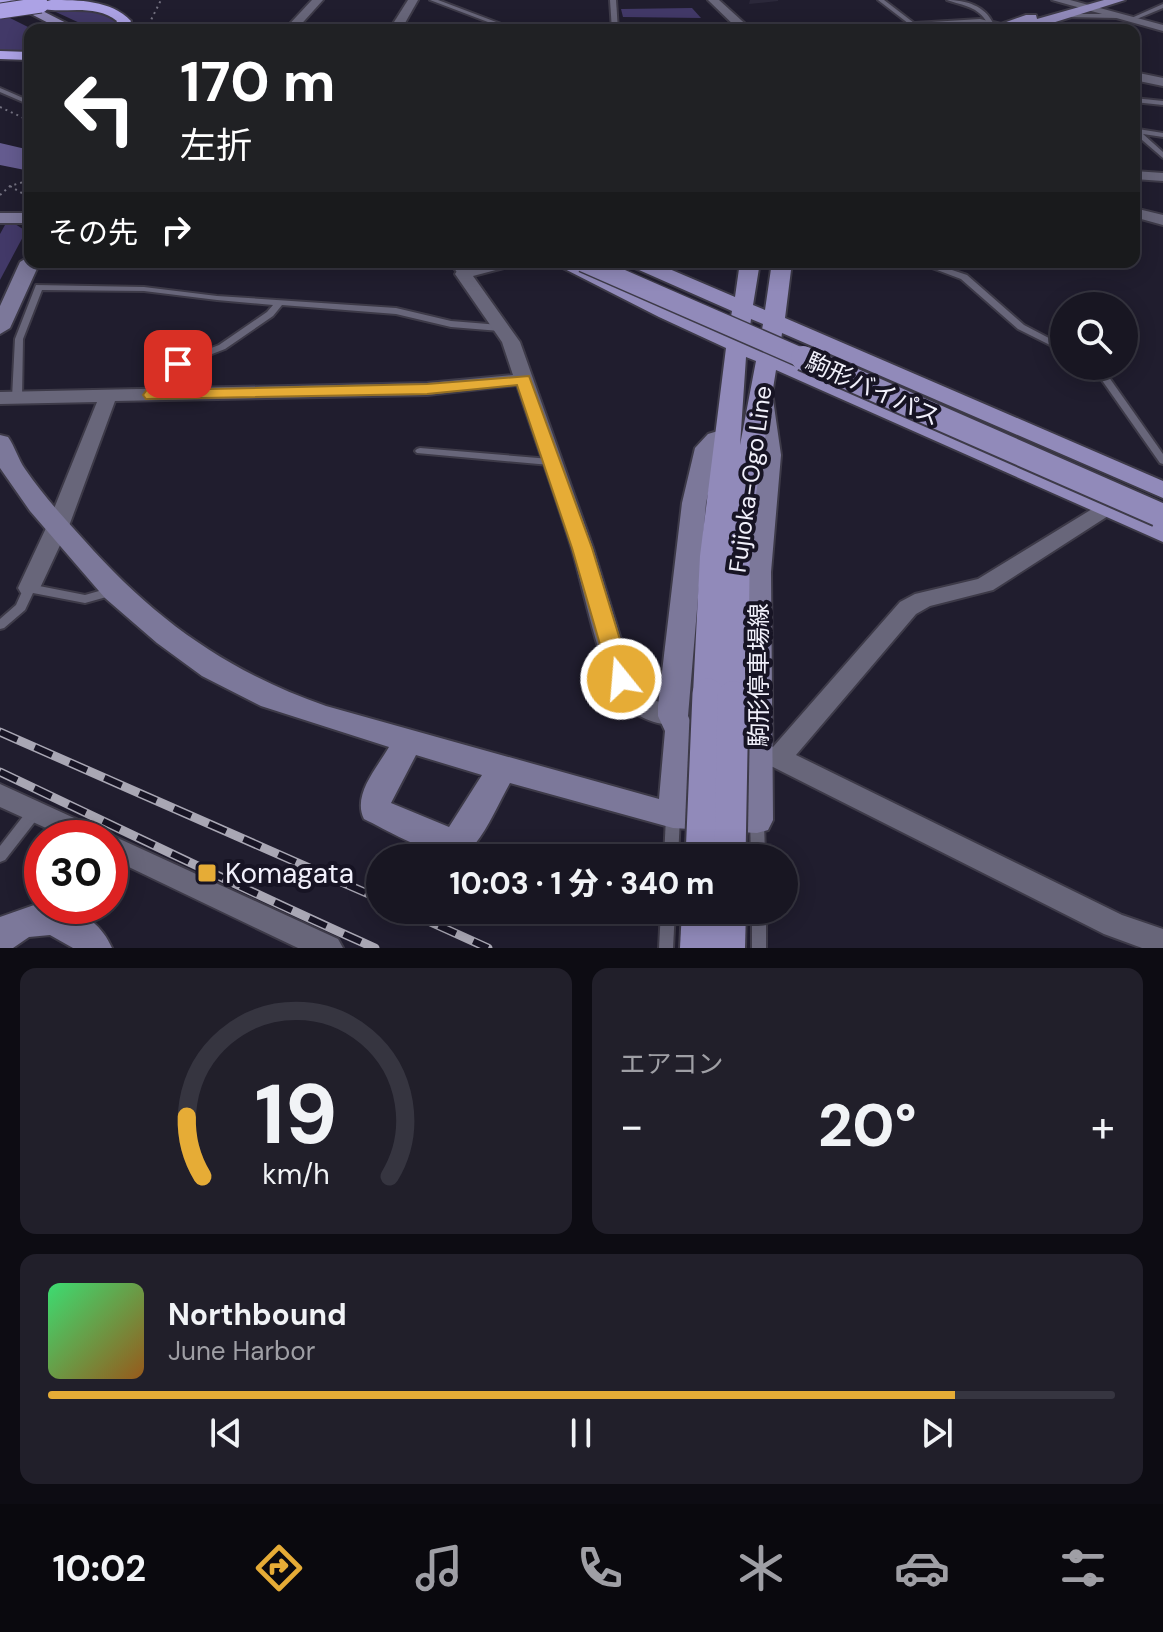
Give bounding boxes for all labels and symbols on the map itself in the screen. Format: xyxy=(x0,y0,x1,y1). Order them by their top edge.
pin xyxy=(144,330,212,398)
street label: 駒形バイパス xyxy=(801,346,945,432)
street label: Fujioka-Ogo Line xyxy=(722,384,778,574)
street label: 駒形停車場線 xyxy=(743,603,774,747)
position arrow xyxy=(579,637,663,721)
speed limit sign: 30 xyxy=(24,820,128,924)
place label: Komagata xyxy=(225,855,354,892)
marker: Komagata xyxy=(196,862,218,884)

